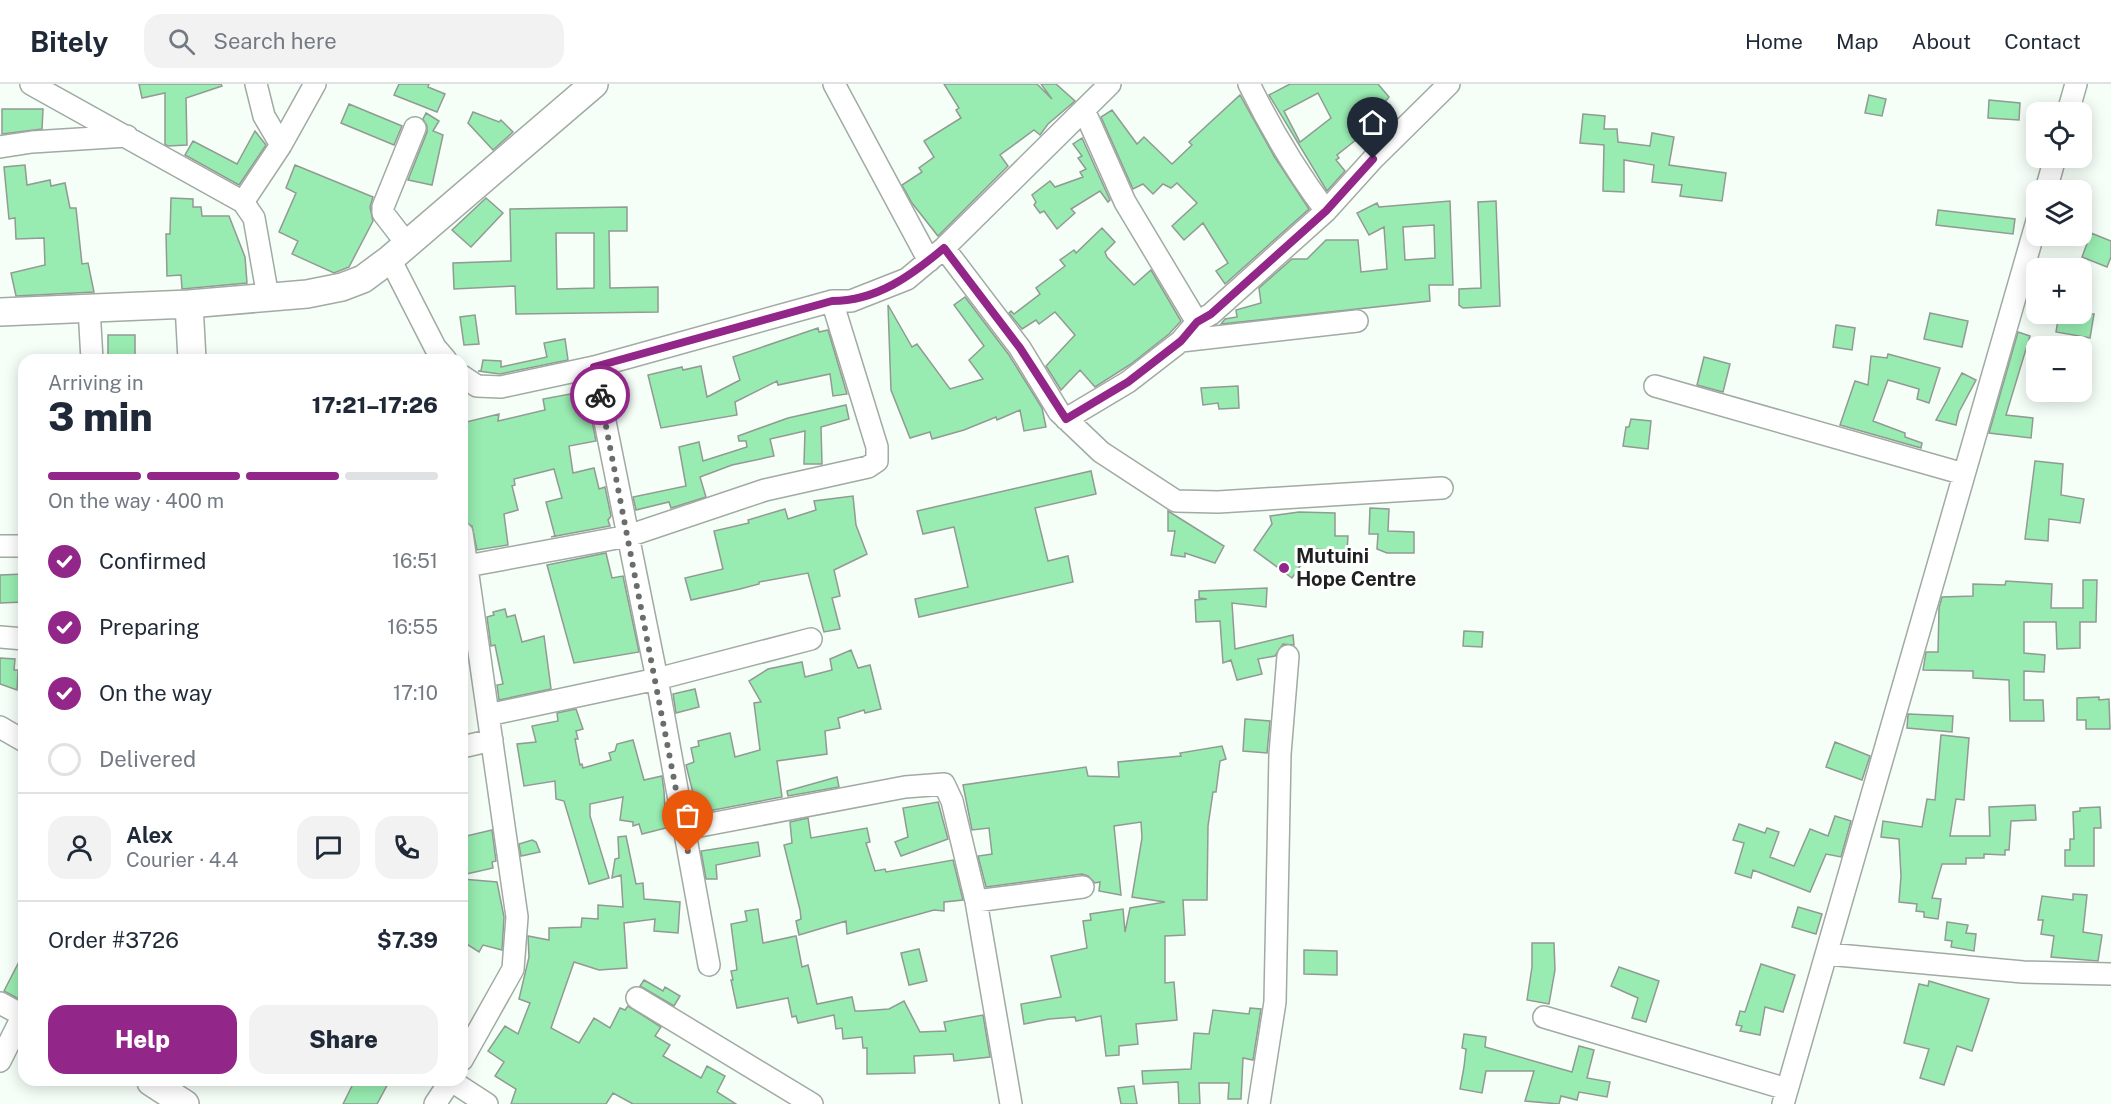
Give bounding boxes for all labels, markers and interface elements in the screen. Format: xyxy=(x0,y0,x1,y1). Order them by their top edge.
search box xyxy=(144,14,564,68)
text: Bitely xyxy=(30,25,108,58)
icon: search xyxy=(165,25,198,58)
text: Search here xyxy=(213,28,337,54)
text: Home xyxy=(1745,29,1803,54)
text: Map xyxy=(1836,29,1879,54)
text: About xyxy=(1912,29,1971,54)
text: Contact xyxy=(2004,29,2081,54)
pin xyxy=(1347,97,1398,159)
map controls xyxy=(2026,102,2092,402)
button: locate xyxy=(2026,102,2092,168)
icon: home xyxy=(1356,106,1389,139)
button: layers xyxy=(2026,180,2092,246)
button: + xyxy=(2026,258,2092,324)
button: − xyxy=(2026,336,2092,402)
courier xyxy=(570,365,630,425)
text: Arriving in xyxy=(48,371,143,395)
icon: bike xyxy=(584,379,617,412)
text: 17:21–17:26 xyxy=(312,392,438,418)
text: 3 min xyxy=(48,394,153,440)
text: On the way · 400 m xyxy=(48,489,224,513)
place label: Mutuini Hope Centre xyxy=(1296,544,1416,591)
icon: check xyxy=(48,545,81,578)
text: Confirmed xyxy=(99,548,206,574)
text: 16:51 xyxy=(392,549,438,573)
marker: Mutuini Hope Centre xyxy=(1277,561,1291,575)
icon: check xyxy=(48,611,81,644)
text: Preparing xyxy=(99,614,200,640)
text: 16:55 xyxy=(387,615,438,639)
icon: check xyxy=(48,677,81,710)
text: On the way xyxy=(99,680,212,706)
text: 17:10 xyxy=(393,681,438,705)
text: Delivered xyxy=(99,746,196,772)
pin xyxy=(662,790,713,852)
icon: bag xyxy=(671,799,704,832)
button: person xyxy=(48,816,111,879)
button: chat xyxy=(297,816,360,879)
button: phone xyxy=(375,816,438,879)
text: Alex xyxy=(126,822,173,848)
text: Courier · 4.4 xyxy=(126,848,238,872)
text: Order #3726 xyxy=(48,927,179,953)
text: $7.39 xyxy=(377,927,438,953)
button: Help xyxy=(48,1005,237,1074)
button: Share xyxy=(249,1005,438,1074)

